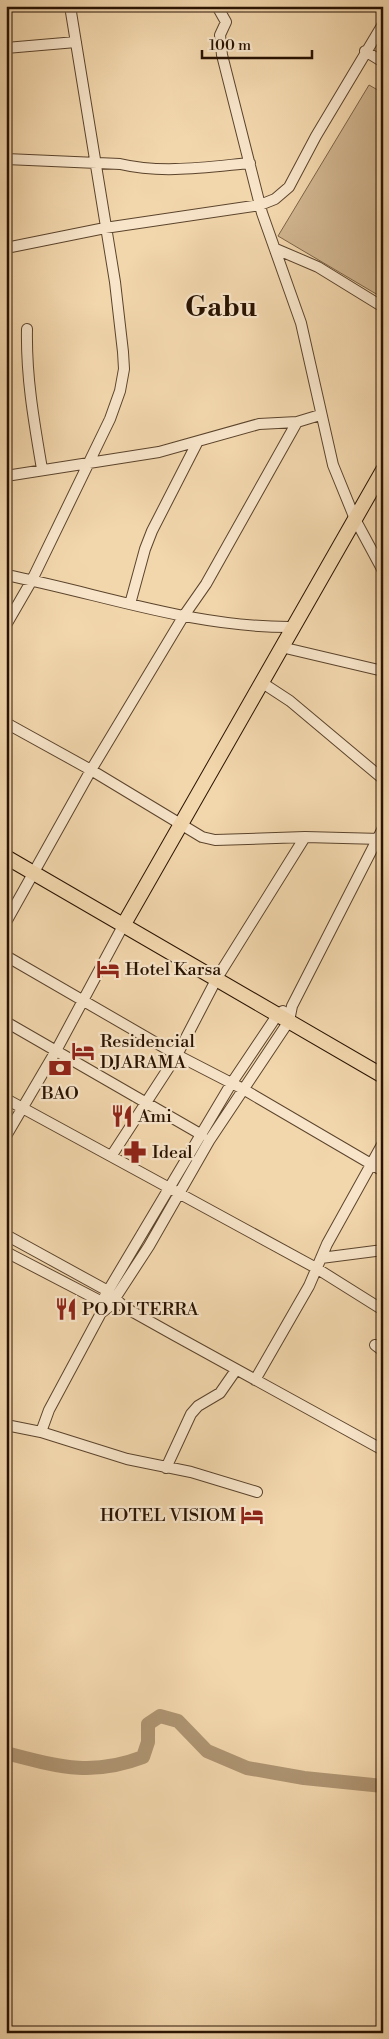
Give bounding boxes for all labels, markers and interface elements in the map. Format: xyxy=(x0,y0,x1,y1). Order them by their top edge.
scale bar xyxy=(202,28,312,60)
text: 100 m xyxy=(209,36,251,55)
district label: Gabu xyxy=(185,290,257,325)
hotel icon: Hotel Karsa xyxy=(95,956,121,982)
place label: Hotel Karsa xyxy=(125,958,222,981)
place label: Residencial DJARAMA xyxy=(100,1030,195,1074)
hotel icon: Residencial DJARAMA xyxy=(70,1038,96,1064)
bank icon: BAO xyxy=(47,1055,73,1081)
place label: BAO xyxy=(40,1082,79,1105)
restaurant icon: Ami xyxy=(109,1103,135,1129)
place label: Ami xyxy=(137,1105,172,1128)
pharmacy icon: Ideal xyxy=(122,1139,148,1165)
place label: Ideal xyxy=(152,1141,193,1164)
restaurant icon: PO DI TERRA xyxy=(53,1296,79,1322)
place label: PO DI TERRA xyxy=(82,1298,199,1321)
hotel icon: HOTEL VISIOM xyxy=(239,1502,265,1528)
place label: HOTEL VISIOM xyxy=(100,1504,236,1527)

